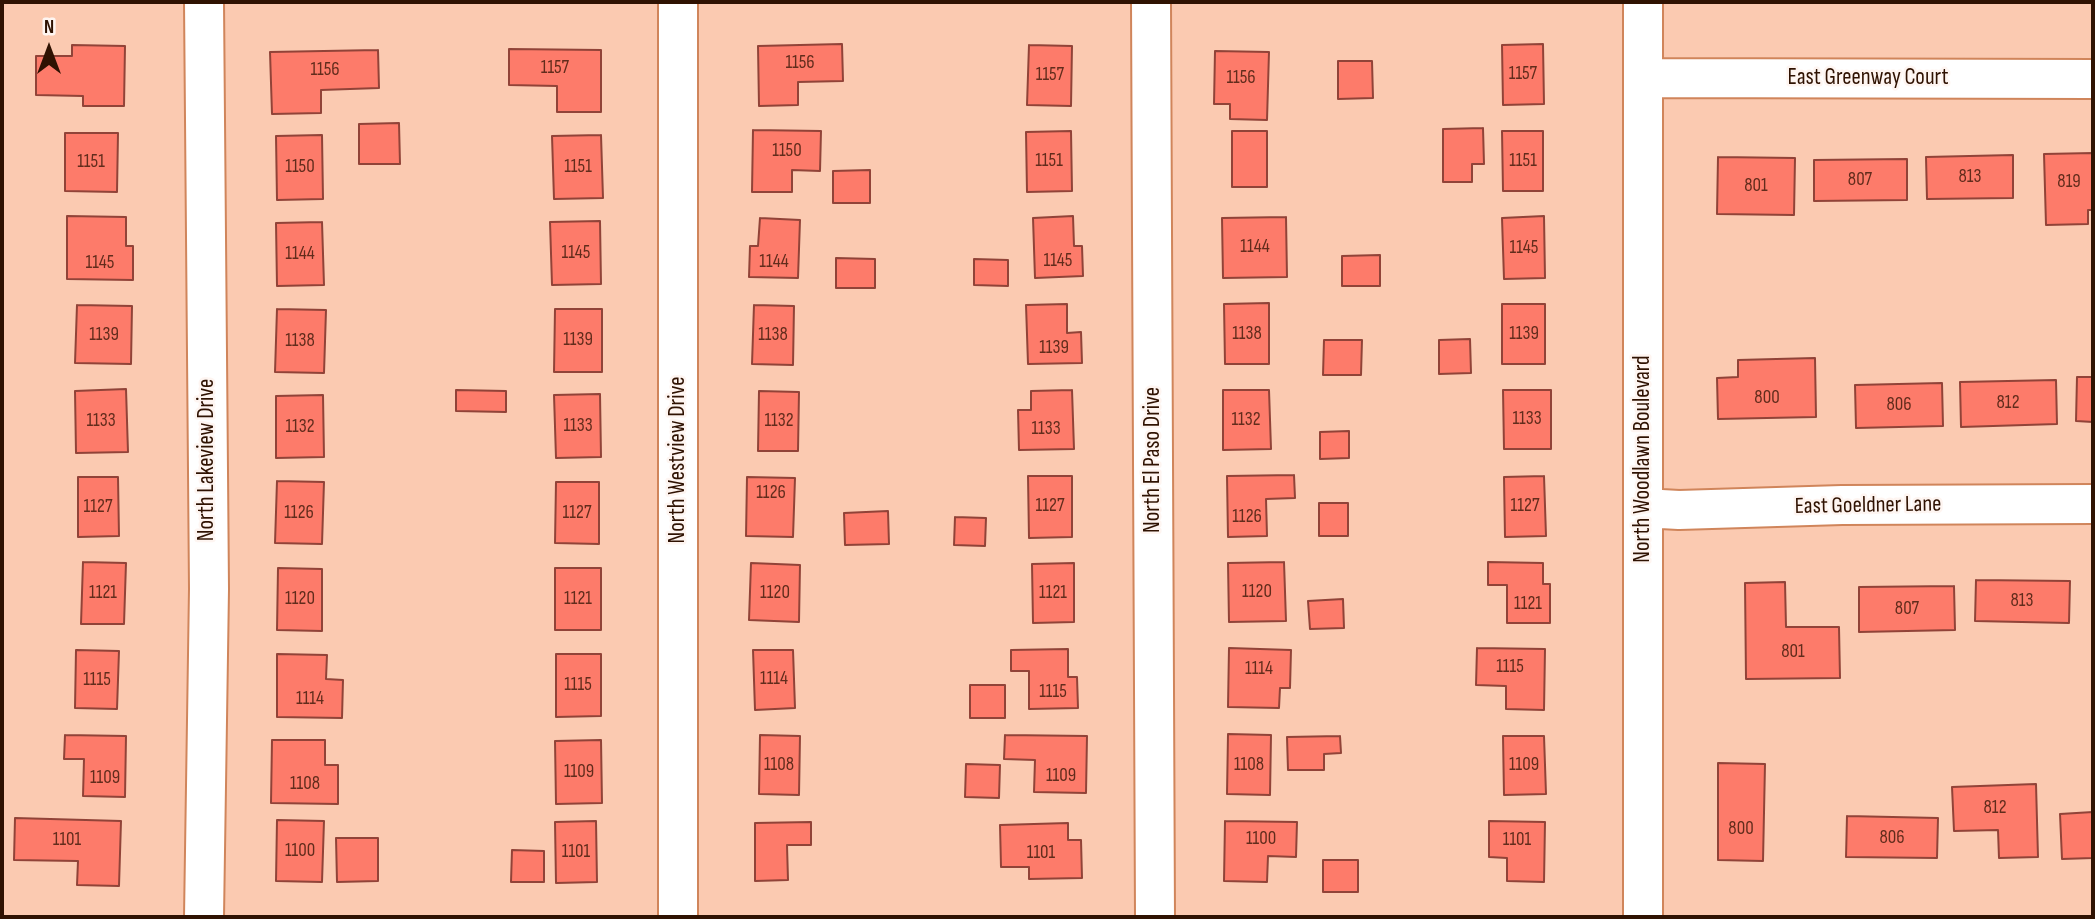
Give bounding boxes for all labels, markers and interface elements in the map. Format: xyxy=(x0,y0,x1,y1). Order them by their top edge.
north arrow xyxy=(14,14,84,84)
text: N xyxy=(44,16,54,39)
house number: 1156 xyxy=(785,52,815,74)
house number: 1157 xyxy=(541,57,569,79)
house number: 1156 xyxy=(310,59,340,81)
house number: 1157 xyxy=(1509,63,1537,85)
house number: 1157 xyxy=(1036,64,1064,86)
street label: East Greenway Court xyxy=(1788,64,1948,92)
house number: 1156 xyxy=(1226,67,1256,89)
house number: 1150 xyxy=(772,140,802,162)
house number: 1151 xyxy=(1035,150,1063,172)
house number: 1151 xyxy=(1509,150,1537,172)
house number: 1151 xyxy=(77,151,105,173)
house number: 1150 xyxy=(285,156,315,178)
house number: 1151 xyxy=(564,156,592,178)
house number: 813 xyxy=(1959,166,1981,188)
house number: 807 xyxy=(1848,169,1872,191)
house number: 819 xyxy=(2057,171,2081,193)
house number: 801 xyxy=(1744,175,1768,197)
house number: 1144 xyxy=(1240,236,1270,258)
house number: 1145 xyxy=(1510,237,1538,259)
house number: 1145 xyxy=(562,242,590,264)
house number: 1144 xyxy=(285,243,315,265)
house number: 1145 xyxy=(1044,250,1072,272)
house number: 1144 xyxy=(759,251,789,273)
house number: 1145 xyxy=(86,252,114,274)
house number: 1138 xyxy=(1232,323,1262,345)
house number: 1139 xyxy=(1509,323,1539,345)
house number: 1139 xyxy=(89,324,119,346)
house number: 1138 xyxy=(758,324,788,346)
house number: 1139 xyxy=(563,329,593,351)
house number: 1138 xyxy=(285,330,315,352)
house number: 1139 xyxy=(1039,337,1069,359)
street label: North Woodlawn Boulevard xyxy=(1629,355,1657,563)
street label: North Westview Drive xyxy=(664,377,692,543)
street label: North Lakeview Drive xyxy=(193,379,221,541)
street label: North El Paso Drive xyxy=(1139,387,1167,533)
house number: 800 xyxy=(1754,387,1780,409)
house number: 812 xyxy=(1996,392,2020,414)
house number: 806 xyxy=(1886,394,1912,416)
house number: 1133 xyxy=(1512,408,1542,430)
house number: 1132 xyxy=(1231,409,1261,431)
house number: 1133 xyxy=(86,410,116,432)
house number: 1132 xyxy=(764,410,794,432)
house number: 1133 xyxy=(563,415,593,437)
house number: 1132 xyxy=(285,416,315,438)
house number: 1133 xyxy=(1031,418,1061,440)
house number: 1126 xyxy=(756,482,786,504)
street label: East Goeldner Lane xyxy=(1794,491,1942,521)
house number: 1127 xyxy=(1036,495,1064,517)
house number: 1127 xyxy=(1511,495,1539,517)
house number: 1127 xyxy=(84,496,112,518)
house number: 1126 xyxy=(284,502,314,524)
house number: 1127 xyxy=(563,502,591,524)
house number: 1126 xyxy=(1232,506,1262,528)
house number: 1120 xyxy=(1242,581,1272,603)
house number: 1121 xyxy=(89,582,117,604)
house number: 1120 xyxy=(760,582,790,604)
house number: 1121 xyxy=(1039,582,1067,604)
house number: 1120 xyxy=(285,588,315,610)
house number: 1121 xyxy=(564,588,592,610)
house number: 813 xyxy=(2011,590,2033,612)
house number: 1121 xyxy=(1514,593,1542,615)
house number: 807 xyxy=(1895,598,1919,620)
house number: 801 xyxy=(1781,641,1805,663)
house number: 1115 xyxy=(1496,656,1524,678)
house number: 1114 xyxy=(1245,658,1273,680)
house number: 1114 xyxy=(760,668,788,690)
house number: 1115 xyxy=(83,669,111,691)
house number: 1115 xyxy=(564,674,592,696)
house number: 1115 xyxy=(1039,681,1067,703)
house number: 1114 xyxy=(296,688,324,710)
house number: 1108 xyxy=(764,754,794,776)
house number: 1108 xyxy=(1234,754,1264,776)
house number: 1109 xyxy=(1509,754,1539,776)
house number: 1109 xyxy=(564,761,594,783)
house number: 1109 xyxy=(1046,765,1076,787)
house number: 1109 xyxy=(90,767,120,789)
house number: 1108 xyxy=(290,773,320,795)
house number: 812 xyxy=(1983,797,2007,819)
house number: 800 xyxy=(1728,818,1754,840)
house number: 806 xyxy=(1879,827,1905,849)
house number: 1100 xyxy=(1246,828,1276,850)
house number: 1101 xyxy=(53,829,81,851)
house number: 1101 xyxy=(1503,829,1531,851)
house number: 1100 xyxy=(285,840,315,862)
house number: 1101 xyxy=(562,841,590,863)
house number: 1101 xyxy=(1027,842,1055,864)

